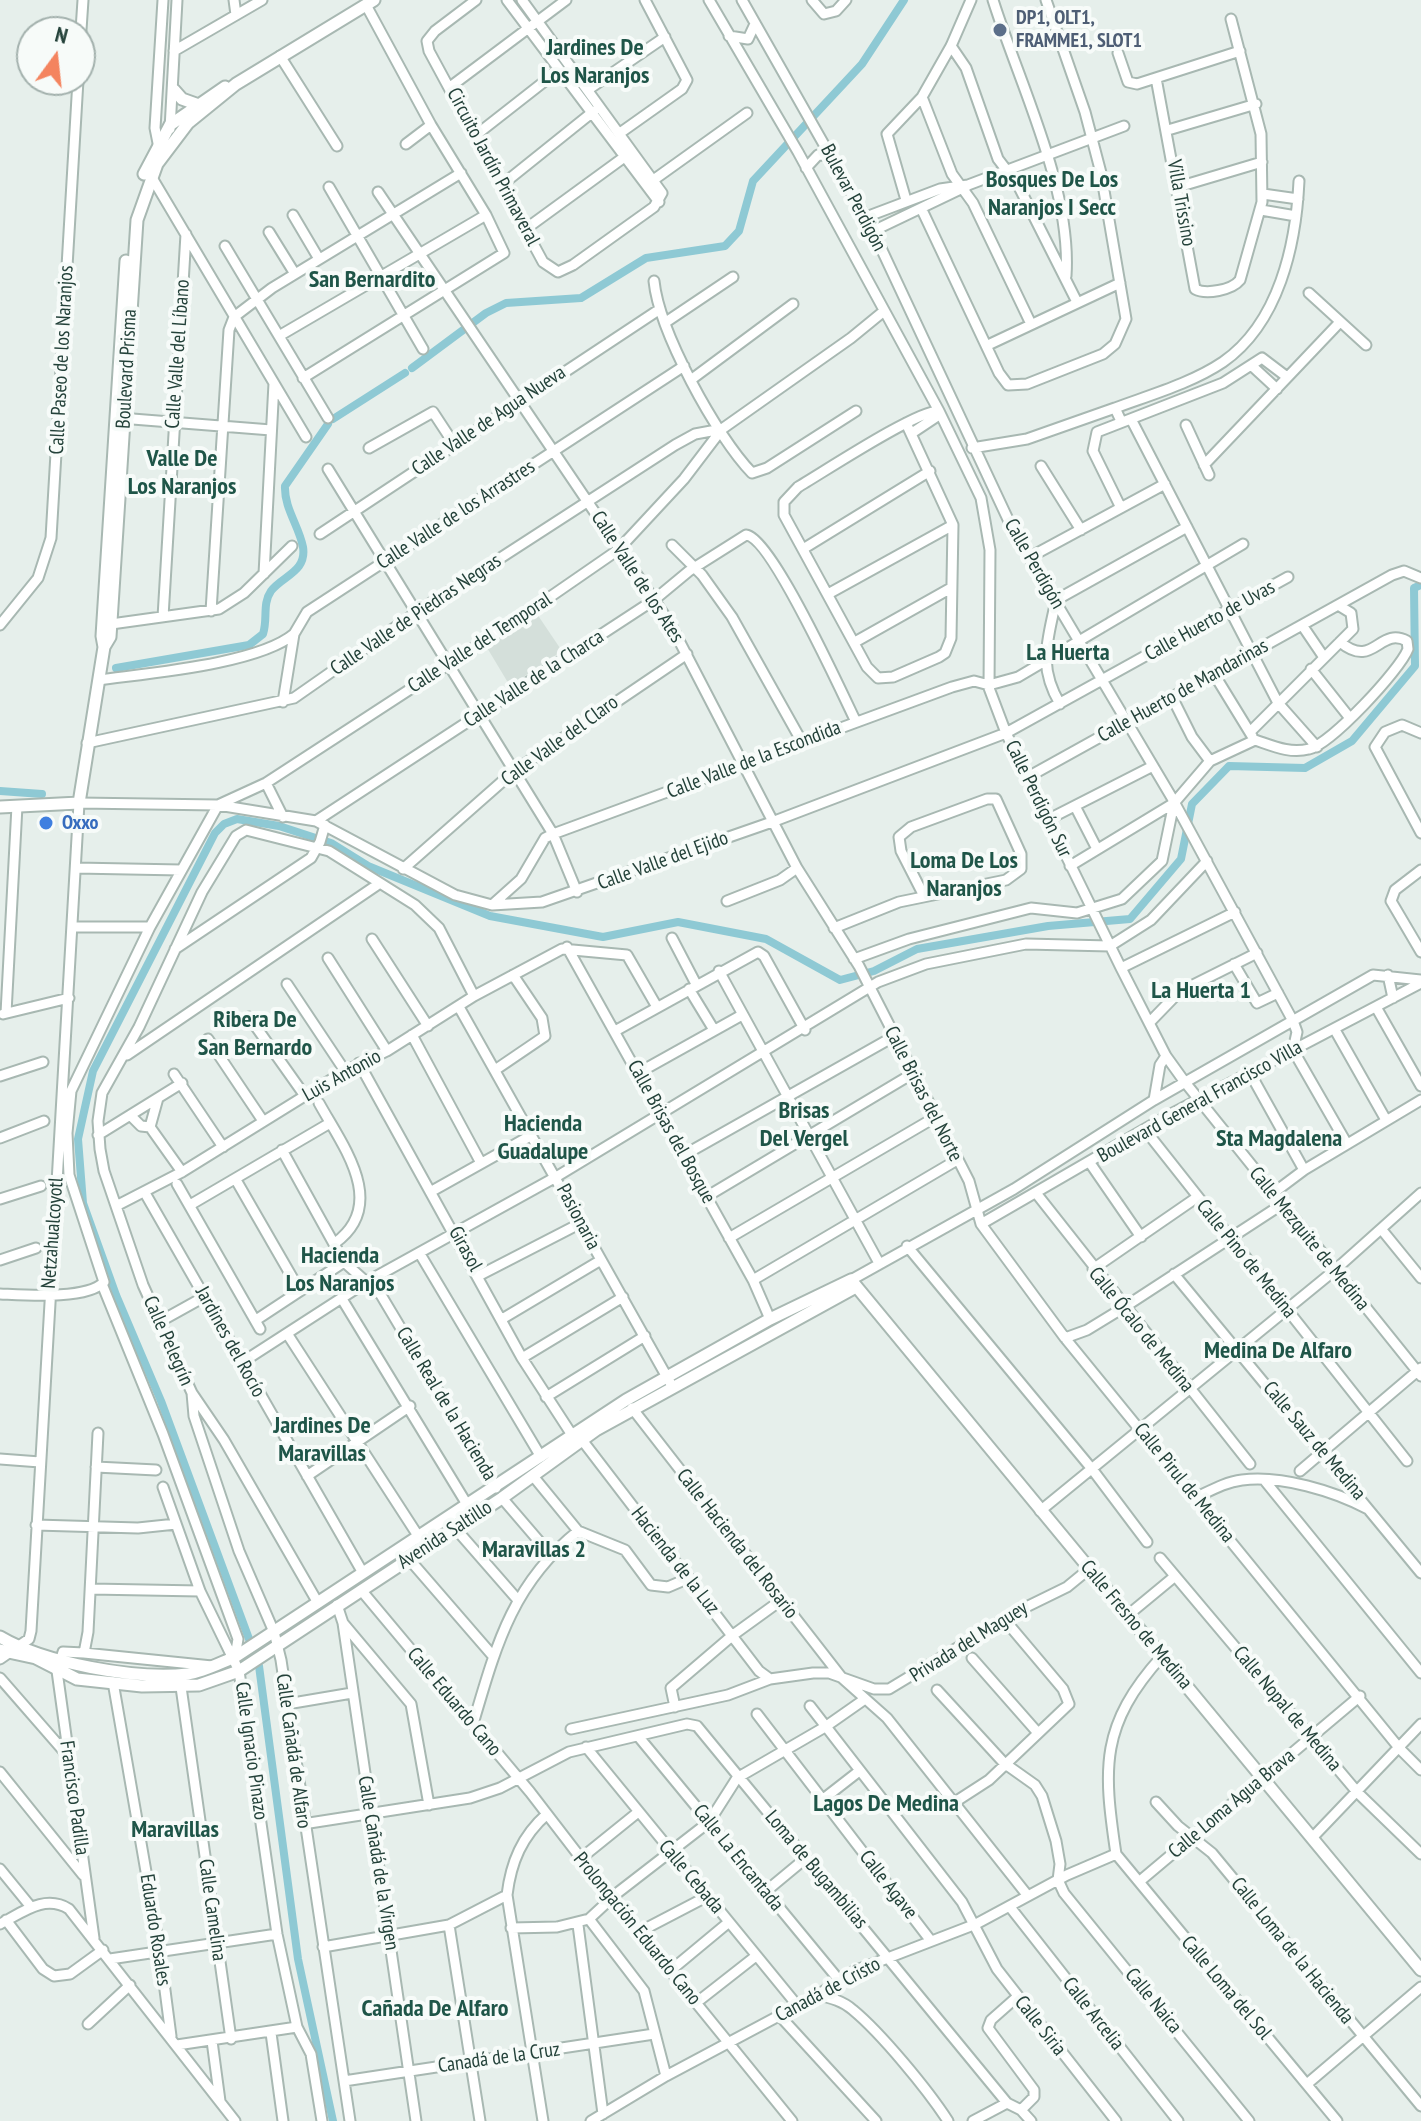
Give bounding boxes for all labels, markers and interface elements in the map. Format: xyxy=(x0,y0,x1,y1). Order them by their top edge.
place label: DP1, OLT1, FRAMME1, SLOT1 xyxy=(1016,6,1142,53)
north arrow xyxy=(16,16,96,96)
text: N xyxy=(52,20,71,50)
marker: DP1, OLT1, FRAMME1, SLOT1 xyxy=(991,21,1009,39)
district label: Jardines De Los Naranjos xyxy=(541,34,649,90)
street label: Circuito Jardín Primaveral xyxy=(441,84,545,250)
street label: Bulevar Perdigón xyxy=(815,141,891,255)
street label: Villa Trissino xyxy=(1162,158,1200,248)
district label: Bosques De Los Naranjos I Secc xyxy=(986,166,1118,222)
street label: Calle Paseo de los Naranjos xyxy=(45,265,79,455)
district label: San Bernardito xyxy=(309,266,435,294)
street label: Calle Valle del Líbano xyxy=(161,279,195,429)
street label: Boulevard Prisma xyxy=(112,309,142,429)
street label: Calle Valle de Agua Nueva xyxy=(408,361,570,481)
district label: Valle De Los Naranjos xyxy=(128,445,236,501)
street label: Calle Valle de los Arrastres xyxy=(372,455,540,575)
street label: Calle Valle de los Ates xyxy=(586,507,688,647)
street label: Calle Perdigón xyxy=(999,515,1069,613)
street label: Calle Valle de Piedras Negras xyxy=(326,549,506,681)
street label: Calle Huerto de Uvas xyxy=(1141,575,1279,667)
street label: Calle Valle del Temporal xyxy=(404,588,556,698)
street label: Calle Valle de la Charca xyxy=(460,625,608,733)
street label: Calle Huerto de Mandarinas xyxy=(1094,634,1272,748)
district label: La Huerta xyxy=(1026,639,1110,667)
street label: Calle Valle del Claro xyxy=(497,691,623,791)
street label: Calle Valle de la Escondida xyxy=(664,716,844,804)
street label: Calle Perdigón Sur xyxy=(999,737,1077,861)
place label: Oxxo xyxy=(62,811,99,835)
marker: Oxxo xyxy=(37,814,55,832)
street label: Calle Valle del Ejido xyxy=(594,826,732,896)
district label: Loma De Los Naranjos xyxy=(910,847,1018,903)
district label: La Huerta 1 xyxy=(1151,977,1251,1005)
district label: Ribera De San Bernardo xyxy=(198,1006,312,1062)
street label: Calle Brisas del Norte xyxy=(879,1022,967,1166)
street label: Boulevard General Francisco Villa xyxy=(1093,1036,1307,1168)
street label: Luis Antonio xyxy=(299,1045,385,1107)
street label: Calle Brisas del Bosque xyxy=(622,1056,720,1208)
district label: Brisas Del Vergel xyxy=(760,1097,848,1153)
district label: Hacienda Guadalupe xyxy=(498,1110,588,1166)
district label: Sta Magdalena xyxy=(1216,1125,1342,1153)
street label: Calle Mezquite de Medina xyxy=(1244,1162,1374,1316)
street label: Netzahualcoyotl xyxy=(37,1177,69,1289)
street label: Pasionaria xyxy=(551,1180,605,1254)
street label: Calle Pino de Medina xyxy=(1191,1195,1301,1323)
street label: Girasol xyxy=(443,1222,487,1276)
district label: Hacienda Los Naranjos xyxy=(286,1242,394,1298)
street label: Calle Ócalo de Medina xyxy=(1083,1262,1199,1398)
street label: Jardines del Rocío xyxy=(190,1283,270,1401)
street label: Calle Pelegrín xyxy=(138,1293,198,1389)
street label: Calle Real de la Hacienda xyxy=(391,1323,501,1485)
district label: Medina De Alfaro xyxy=(1204,1337,1352,1365)
street label: Calle Sauz de Medina xyxy=(1257,1377,1371,1505)
district label: Jardines De Maravillas xyxy=(273,1412,371,1468)
street label: Calle Pirul de Medina xyxy=(1128,1418,1240,1548)
street label: Calle Hacienda del Rosario xyxy=(671,1464,803,1624)
street label: Avenida Saltillo xyxy=(393,1496,497,1574)
street label: Hacienda de la Luz xyxy=(626,1502,724,1620)
district label: Maravillas 2 xyxy=(482,1536,586,1564)
street label: Calle Fresno de Medina xyxy=(1075,1556,1197,1694)
street label: Privada del Maguey xyxy=(906,1596,1032,1688)
street label: Calle Nopal de Medina xyxy=(1228,1642,1346,1776)
street label: Calle Eduardo Cano xyxy=(402,1643,506,1761)
street label: Calle Cañadá de Alfaro xyxy=(270,1672,316,1830)
street label: Calle Ignacio Pinazo xyxy=(229,1681,273,1821)
street label: Francisco Padilla xyxy=(54,1739,94,1857)
street label: Calle Loma Agua Brava xyxy=(1164,1744,1300,1864)
street label: Calle Cañadá de la Virgen xyxy=(352,1774,404,1952)
district label: Lagos De Medina xyxy=(813,1790,959,1818)
street label: Calle La Encantada xyxy=(688,1800,788,1916)
street label: Loma de Bugambilias xyxy=(760,1806,872,1934)
district label: Maravillas xyxy=(131,1816,219,1844)
street label: Calle Cebada xyxy=(653,1835,729,1919)
street label: Calle Agave xyxy=(854,1846,922,1924)
street label: Prolongación Eduardo Cano xyxy=(568,1848,706,2010)
street label: Calle Camelina xyxy=(193,1857,231,1963)
street label: Eduardo Rosales xyxy=(134,1872,176,1988)
street label: Calle Loma de la Hacienda xyxy=(1225,1873,1359,2029)
street label: Calle Loma del Sol xyxy=(1176,1931,1276,2045)
street label: Canadá de Cristo xyxy=(772,1952,884,2028)
street label: Calle Naica xyxy=(1119,1964,1187,2038)
street label: Calle Arcelia xyxy=(1057,1973,1129,2055)
street label: Calle Siria xyxy=(1009,1991,1071,2061)
district label: Cañada De Alfaro xyxy=(362,1995,508,2023)
street label: Canadá de la Cruz xyxy=(436,2038,562,2078)

